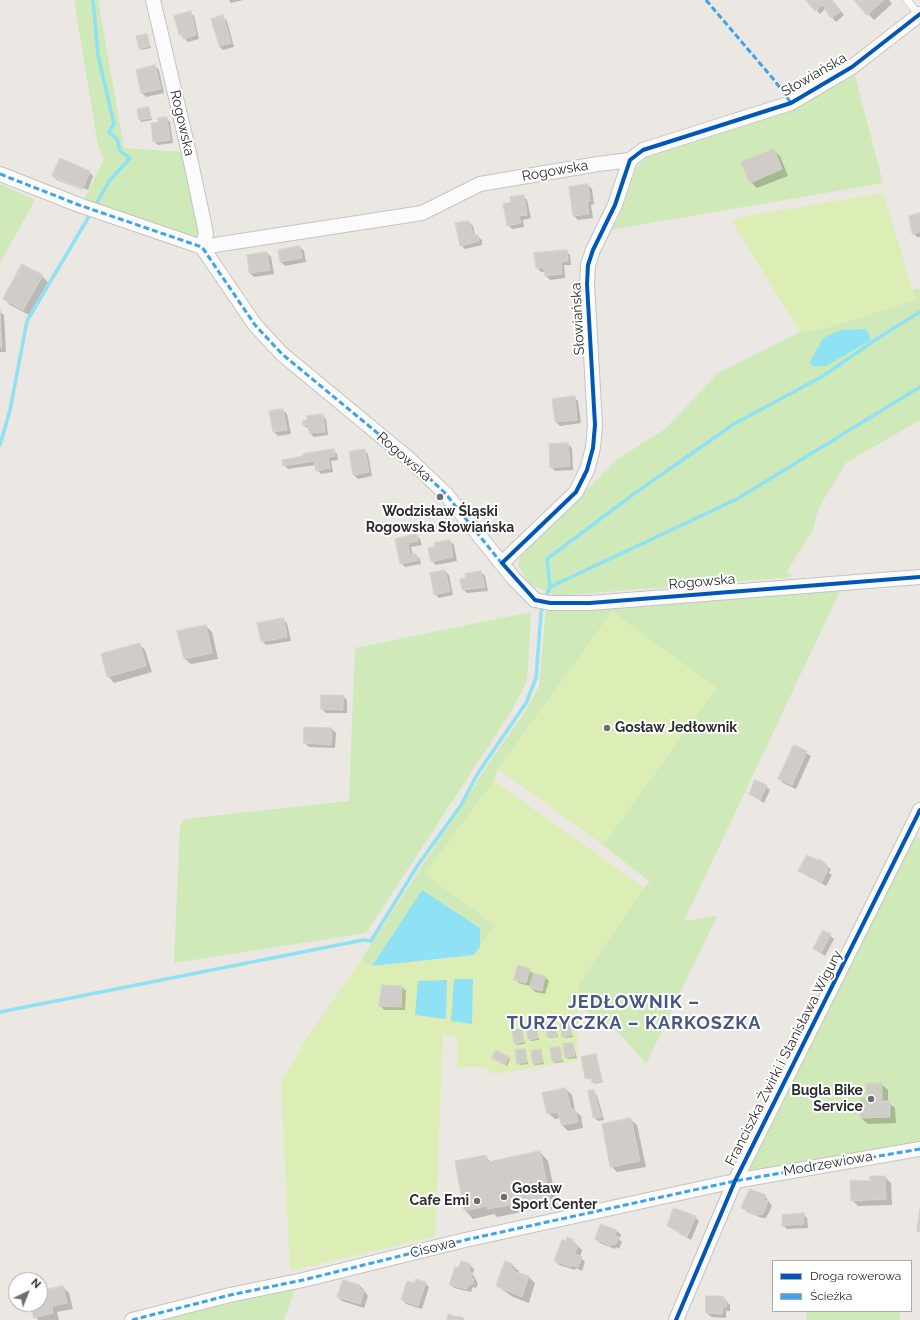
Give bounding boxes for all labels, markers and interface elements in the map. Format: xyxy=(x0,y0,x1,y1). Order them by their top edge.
street label: Słowiańska xyxy=(778,50,850,100)
street label: Rogowska xyxy=(166,88,198,158)
street label: Rogowska xyxy=(521,157,589,185)
street label: Słowiańska xyxy=(568,282,588,356)
street label: Rogowska xyxy=(373,429,435,485)
marker: Wodzisław Śląski Rogowska Słowiańska xyxy=(435,492,445,502)
place label: Wodzisław Śląski Rogowska Słowiańska xyxy=(366,504,514,536)
street label: Rogowska xyxy=(668,571,736,593)
place label: Gosław Jedłownik xyxy=(615,720,737,736)
marker: Gosław Jedłownik xyxy=(602,723,612,733)
street label: Franciszka Żwirki i Stanisława Wigury xyxy=(722,947,846,1169)
district label: JEDŁOWNIK – TURZYCZKA – KARKOSZKA xyxy=(507,992,761,1034)
place label: Bugla Bike Service xyxy=(791,1083,863,1116)
marker: Bugla Bike Service xyxy=(866,1094,876,1104)
street label: Modrzewiowa xyxy=(782,1148,874,1180)
place label: Gosław Sport Center xyxy=(512,1181,598,1214)
marker: Gosław Sport Center xyxy=(499,1192,509,1202)
place label: Cafe Emi xyxy=(410,1193,469,1209)
marker: Cafe Emi xyxy=(472,1196,482,1206)
street label: Cisowa xyxy=(408,1234,458,1262)
legend xyxy=(772,1260,912,1312)
text: Droga rowerowa xyxy=(810,1269,901,1283)
north arrow xyxy=(8,1272,48,1312)
text: N xyxy=(28,1276,43,1291)
text: Ścieżka xyxy=(810,1289,852,1303)

